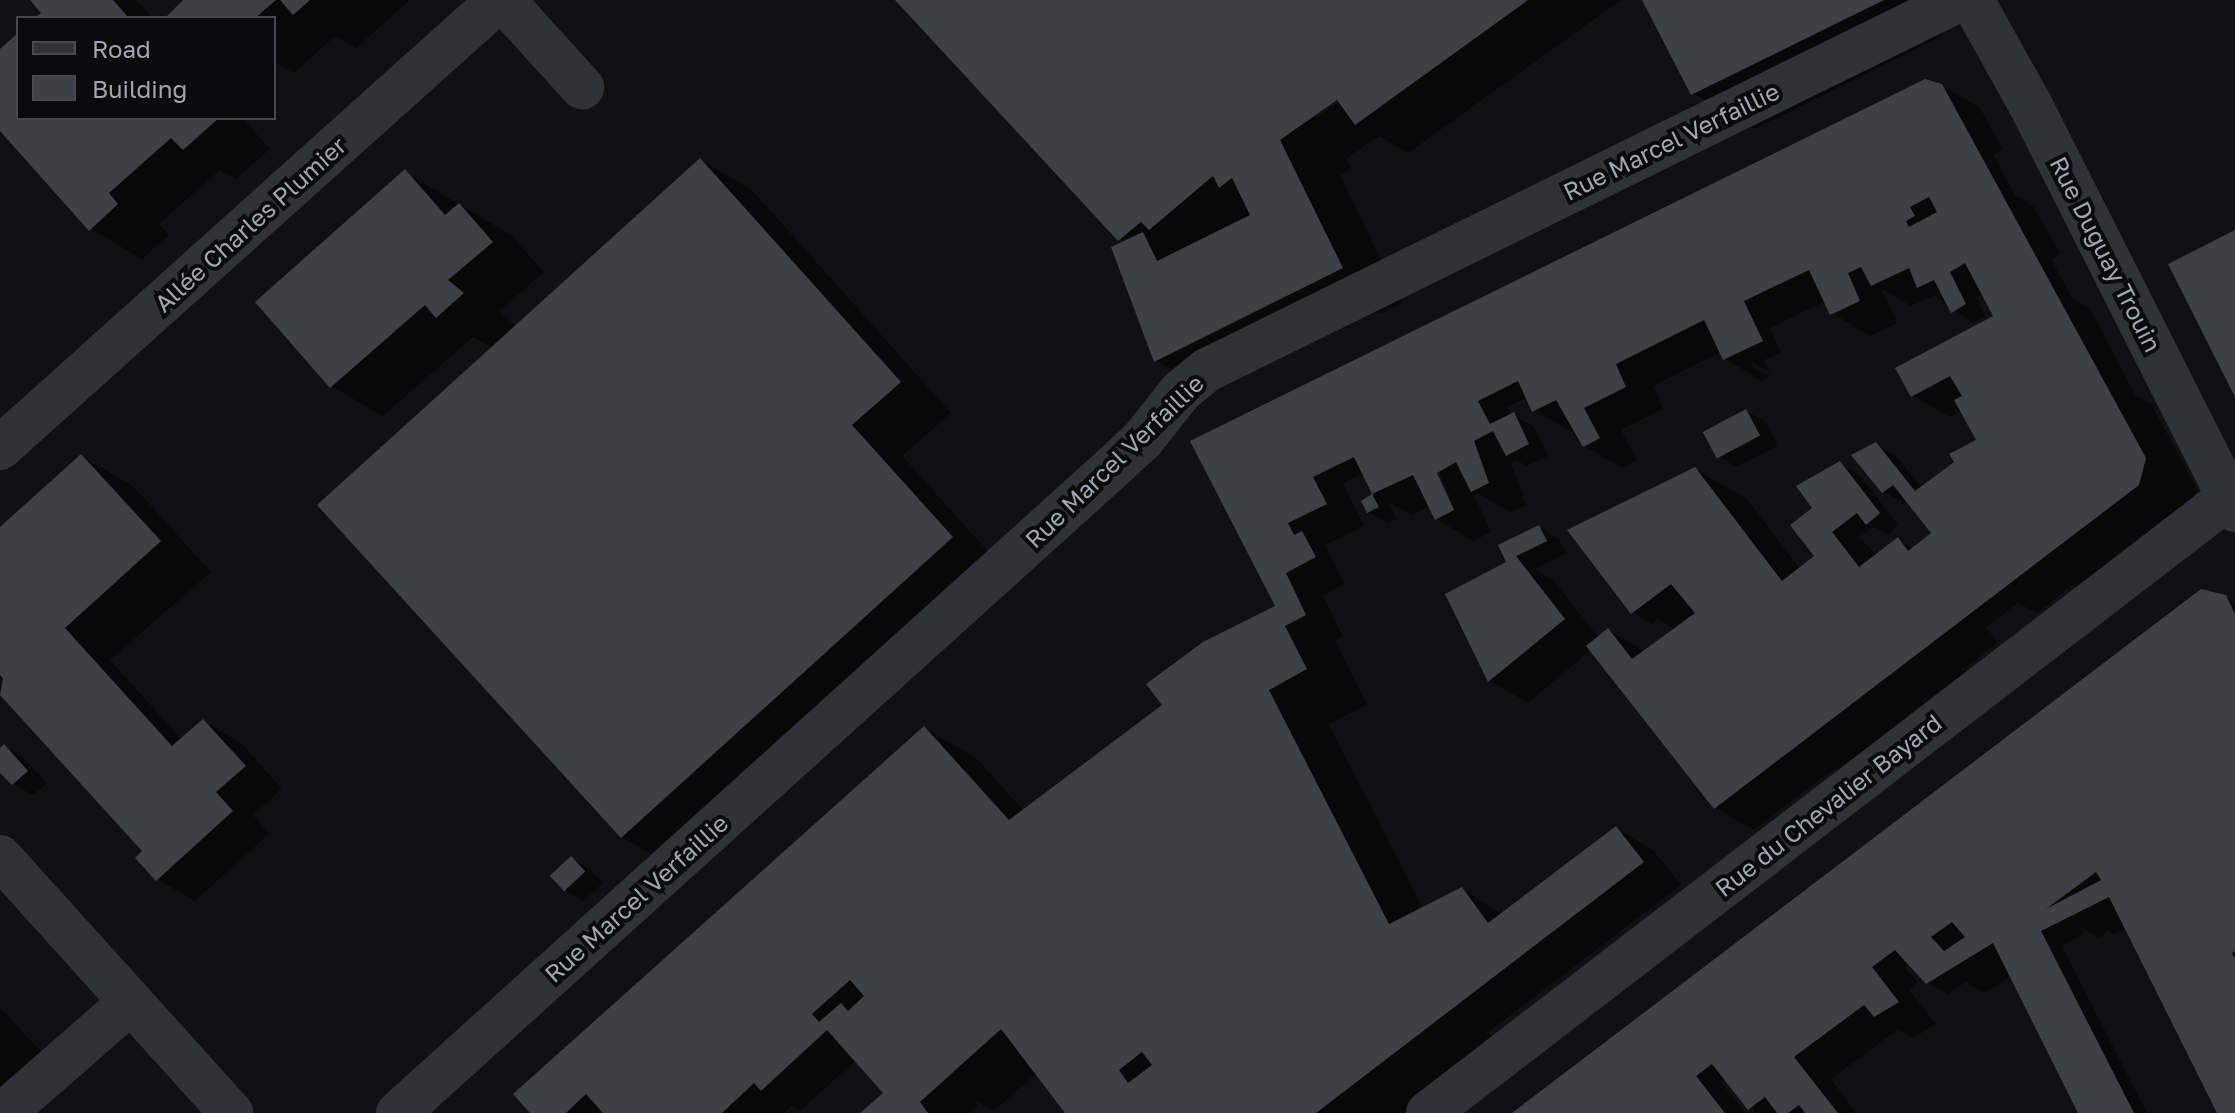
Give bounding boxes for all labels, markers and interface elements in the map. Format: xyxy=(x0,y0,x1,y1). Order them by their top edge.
legend xyxy=(16,16,276,120)
text: Road xyxy=(92,34,151,63)
text: Building xyxy=(92,74,187,103)
street label: Rue Marcel Verfaillie xyxy=(1558,76,1784,206)
street label: Allée Charles Plumier xyxy=(148,130,352,318)
street label: Rue Duguay Trouin xyxy=(2044,152,2168,356)
street label: Rue Marcel Verfaillie xyxy=(1019,368,1209,554)
street label: Rue du Chevalier Bayard xyxy=(1709,708,1947,902)
street label: Rue Marcel Verfaillie xyxy=(538,808,734,988)

